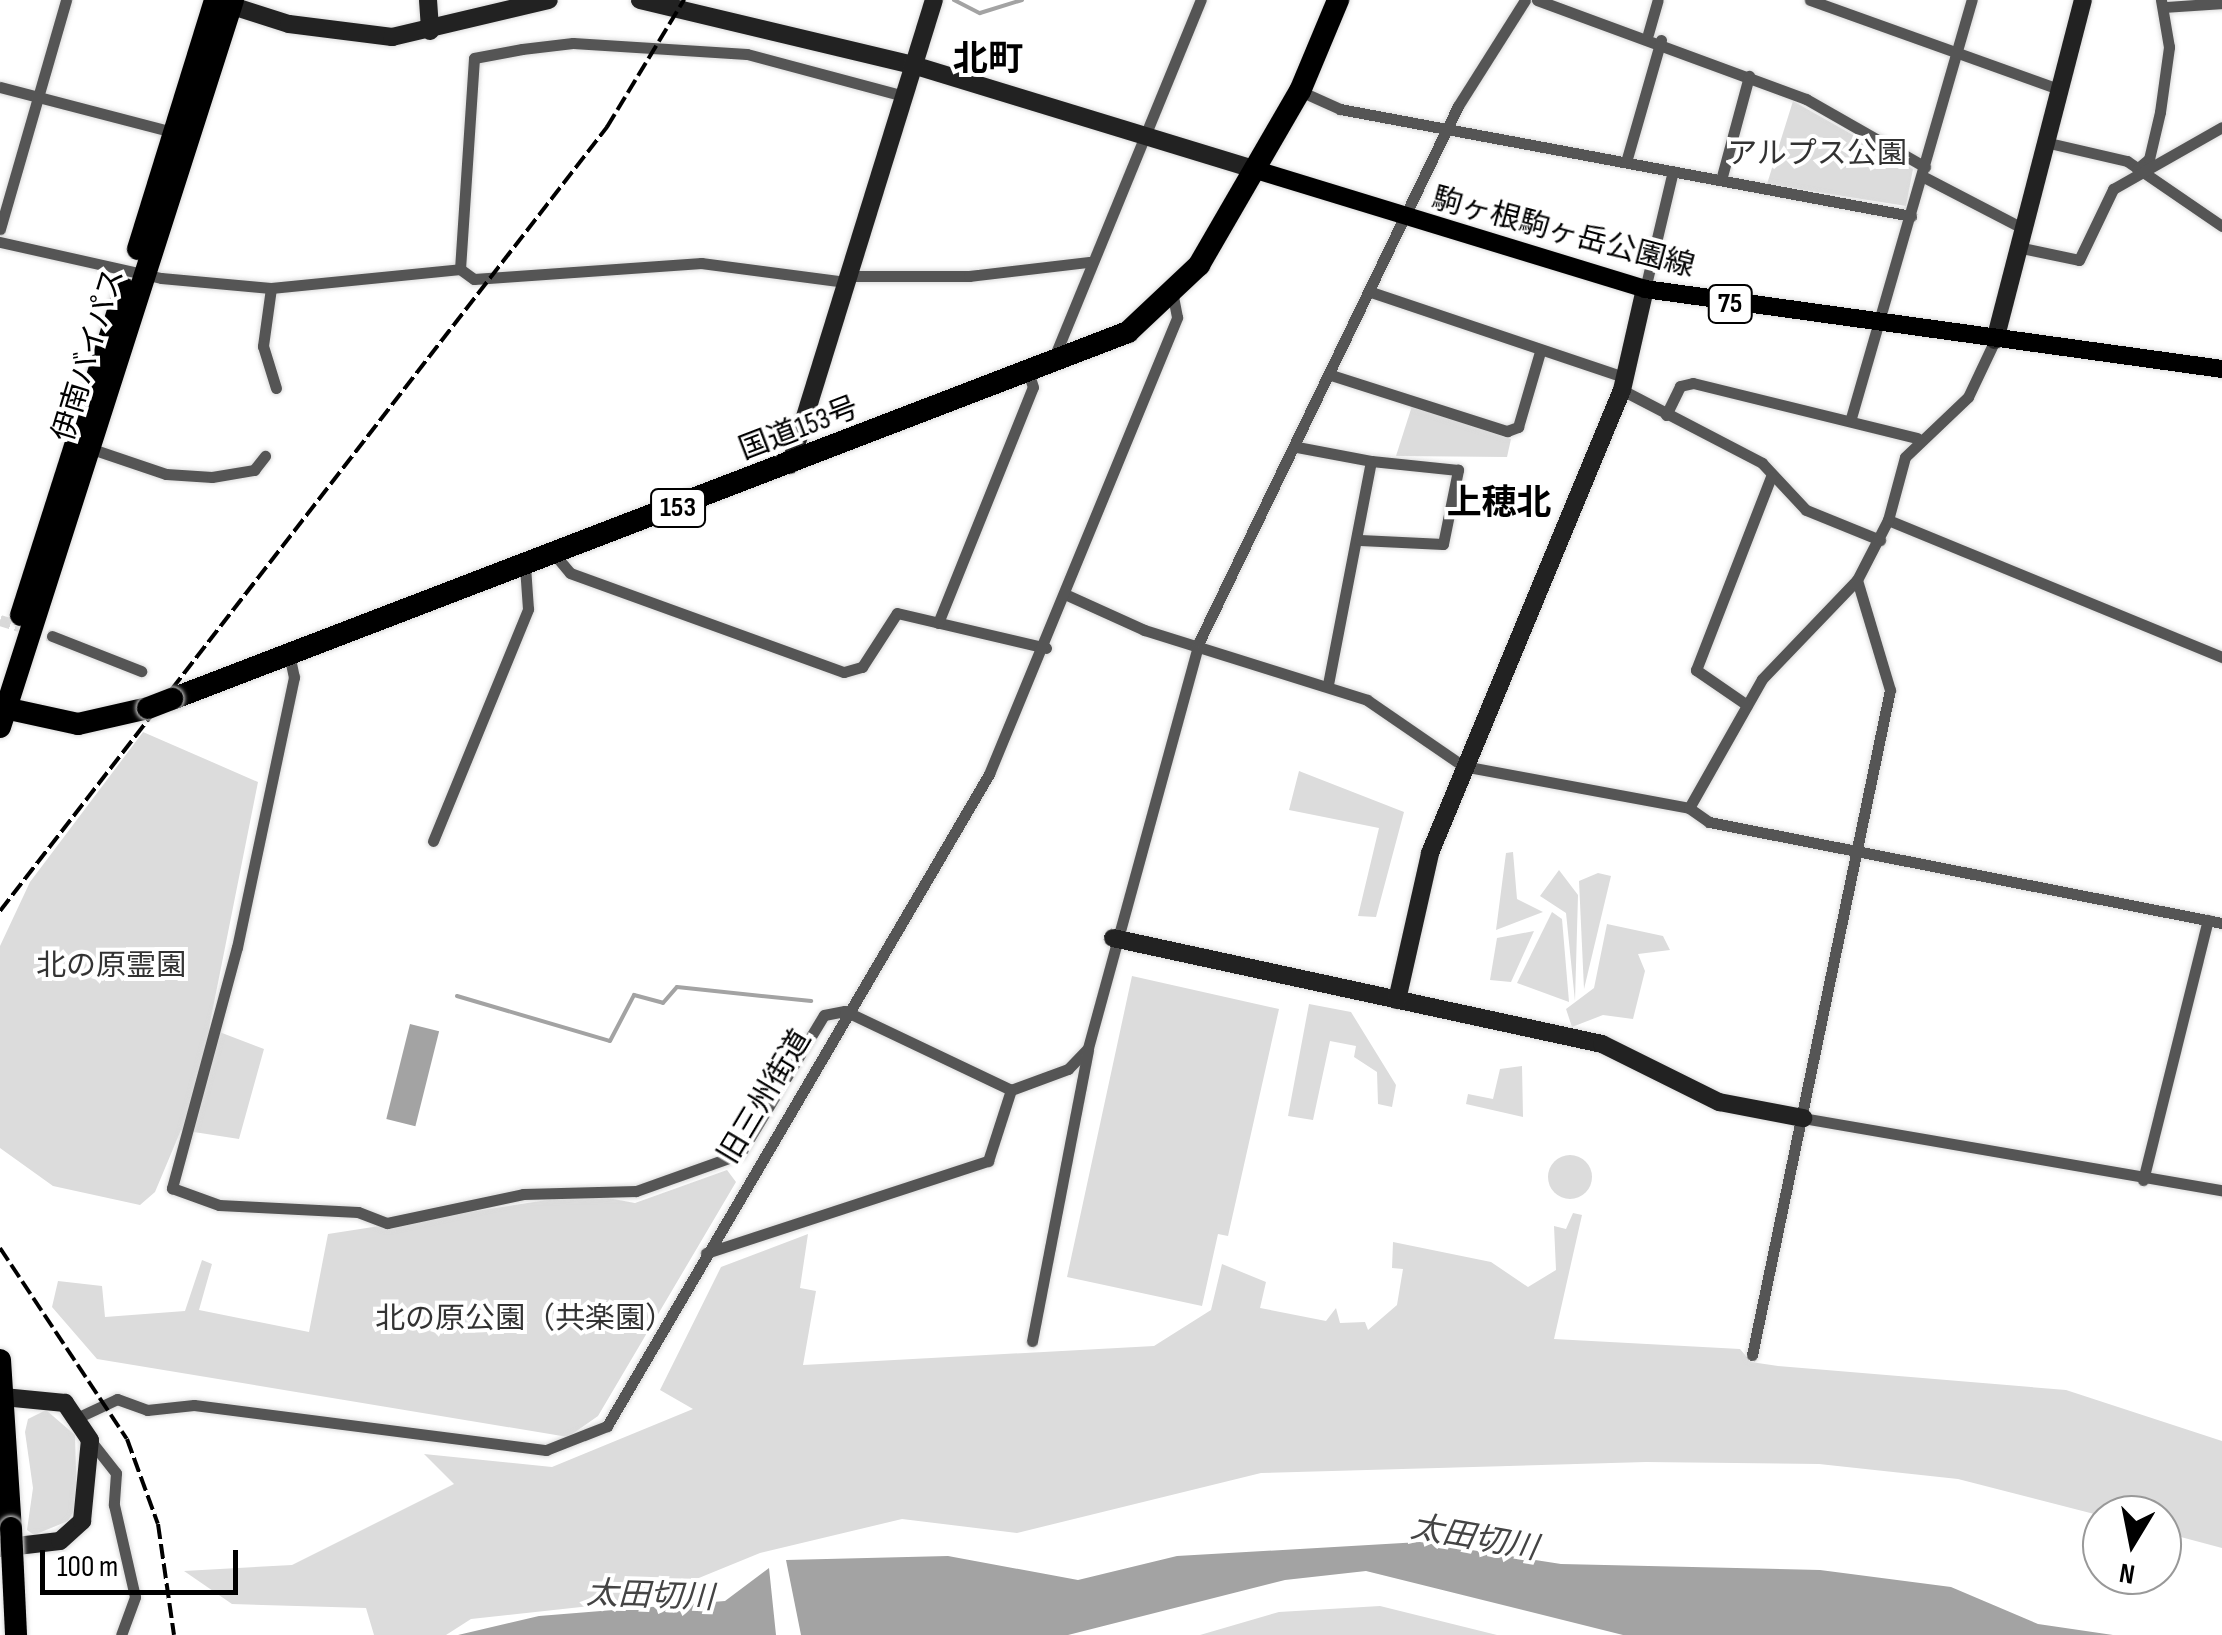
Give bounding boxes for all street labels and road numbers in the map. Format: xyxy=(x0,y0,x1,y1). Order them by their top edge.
street label: 駒ヶ根駒ヶ岳公園線 xyxy=(1428,181,1698,285)
street label: 伊南バイパス xyxy=(45,264,133,446)
road number: 75 xyxy=(1708,281,1752,327)
street label: 国道153号 xyxy=(734,390,864,468)
road number: 153 xyxy=(648,485,708,531)
street label: 旧三州街道 xyxy=(711,1023,819,1171)

